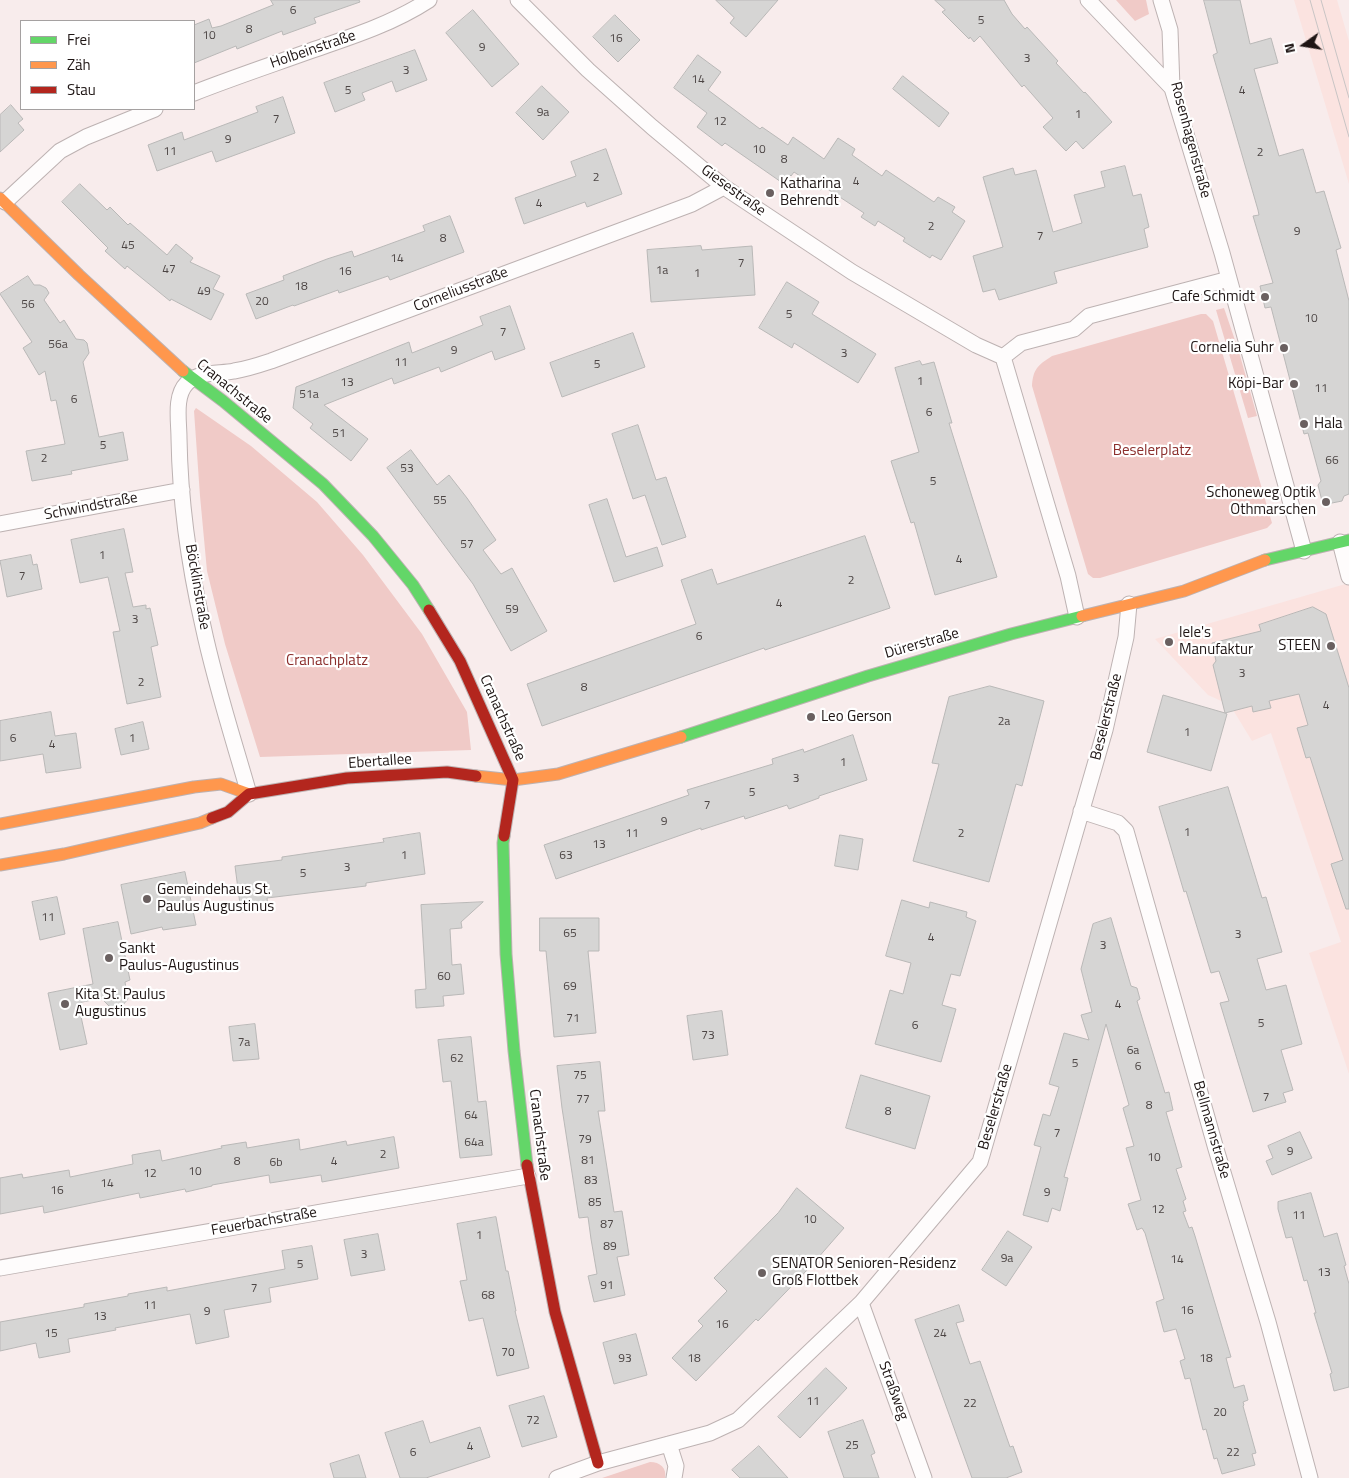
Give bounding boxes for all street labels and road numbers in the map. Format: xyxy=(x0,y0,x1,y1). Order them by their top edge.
street label: Holbeinstraße xyxy=(268,27,358,73)
street label: Rosenhagenstraße xyxy=(1166,80,1214,200)
street label: Giesestraße xyxy=(697,161,769,221)
street label: Corneliusstraße xyxy=(411,264,511,316)
street label: Cranachstraße xyxy=(193,356,275,428)
street label: Schwindstraße xyxy=(43,489,139,525)
street label: Böcklinstraße xyxy=(181,543,213,631)
street label: Dürerstraße xyxy=(883,625,961,663)
street label: Cranachstraße xyxy=(475,672,529,764)
street label: Beselerstraße xyxy=(1088,672,1126,762)
street label: Ebertallee xyxy=(348,751,412,773)
street label: Beselerstraße xyxy=(975,1062,1017,1152)
street label: Bellmannstraße xyxy=(1188,1079,1234,1181)
street label: Cranachstraße xyxy=(524,1088,554,1182)
street label: Feuerbachstraße xyxy=(210,1204,318,1240)
street label: Straßweg xyxy=(874,1359,912,1423)

